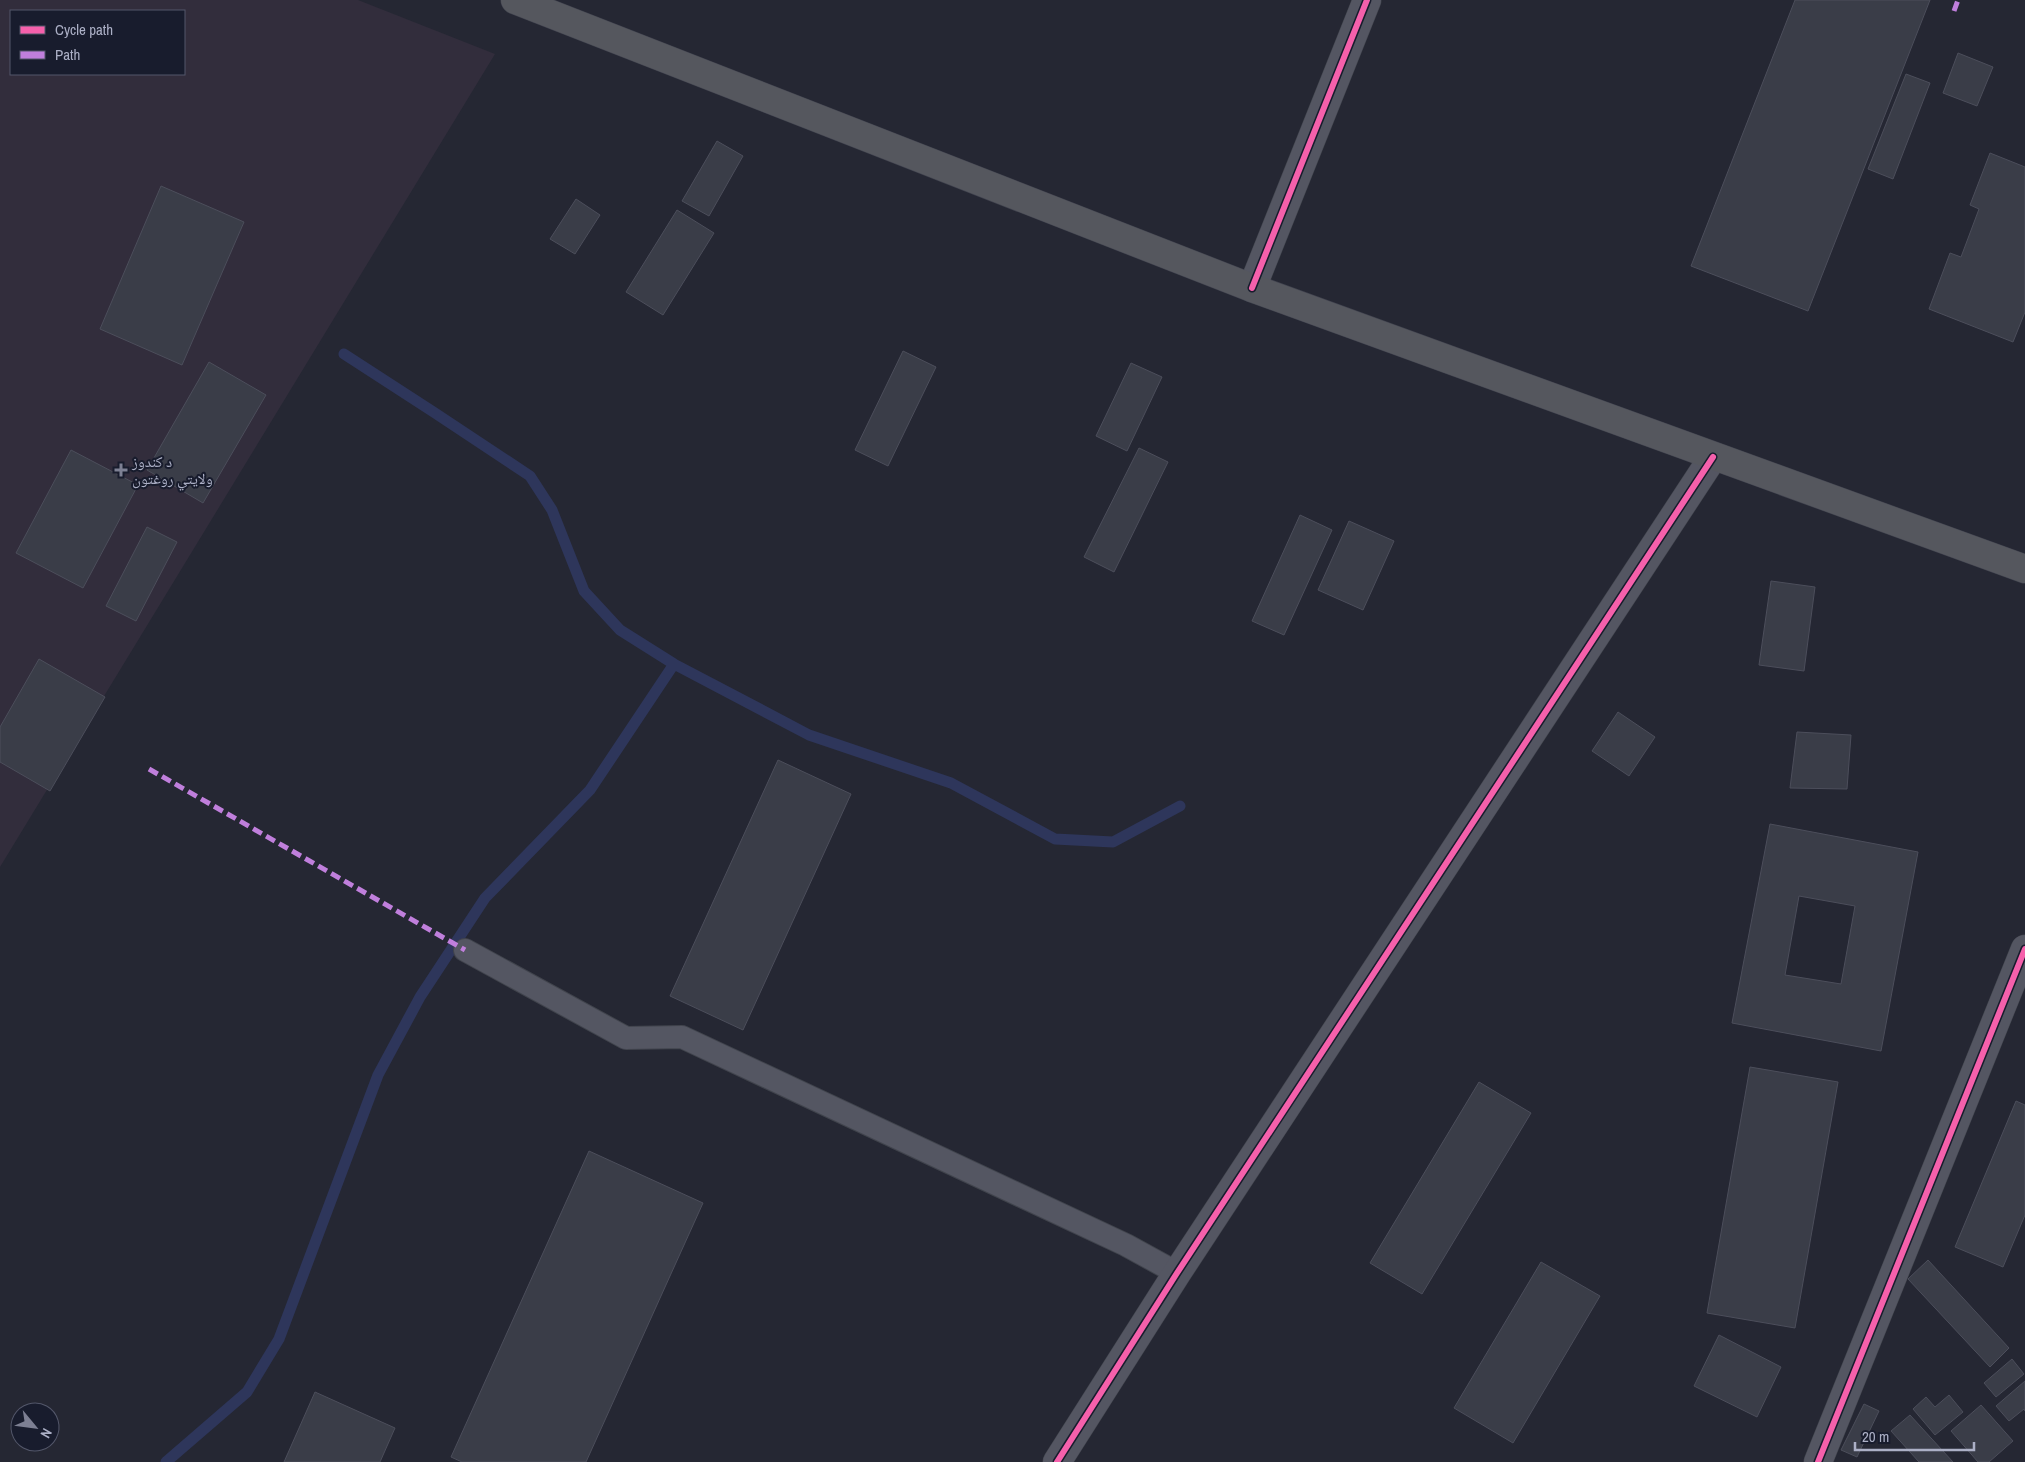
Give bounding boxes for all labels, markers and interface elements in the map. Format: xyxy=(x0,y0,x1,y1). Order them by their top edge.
legend xyxy=(10,10,185,75)
text: Cycle path xyxy=(55,19,113,40)
text: Path xyxy=(55,44,80,65)
place label: د کندوز ولایتي روغتون xyxy=(131,451,213,490)
marker: د کندوز ولایتي روغتون xyxy=(114,463,128,477)
north arrow xyxy=(10,1402,60,1452)
scale bar xyxy=(1855,1420,1974,1452)
text: N xyxy=(36,1425,56,1441)
text: 20 m xyxy=(1862,1426,1889,1447)

